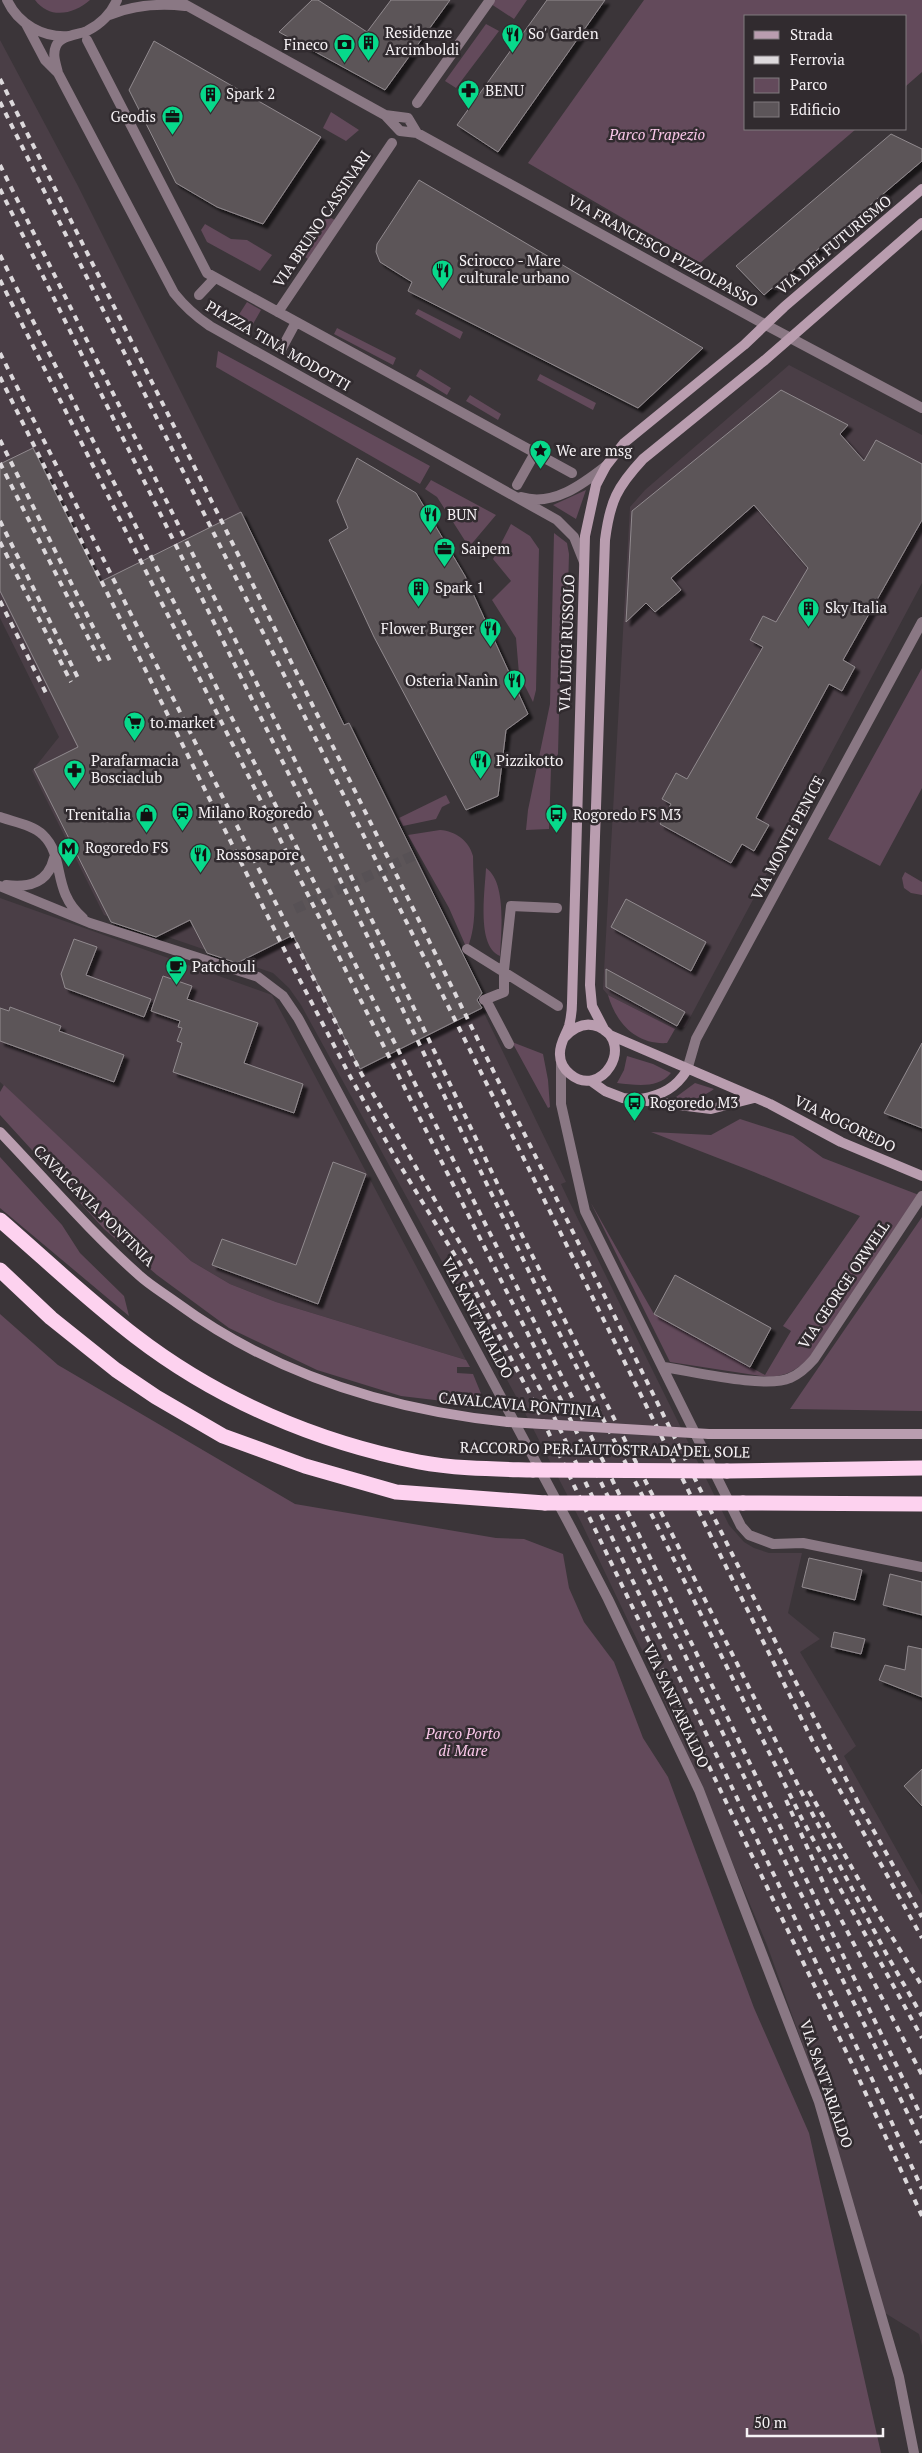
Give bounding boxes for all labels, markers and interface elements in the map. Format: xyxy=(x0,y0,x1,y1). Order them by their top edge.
legend xyxy=(744,15,907,130)
place label: Residenze Arcimboldi xyxy=(385,22,459,59)
restaurant icon: So' Garden xyxy=(500,22,524,53)
place label: So' Garden xyxy=(528,23,599,43)
text: Strada xyxy=(790,24,833,44)
building icon: Residenze Arcimboldi xyxy=(357,30,381,61)
bank icon: Fineco xyxy=(332,33,356,64)
place label: Fineco xyxy=(284,34,328,54)
text: Ferrovia xyxy=(790,49,845,69)
text: Parco xyxy=(790,74,827,94)
pharmacy icon: BENU xyxy=(457,79,481,110)
place label: BENU xyxy=(485,80,524,100)
building icon: Spark 2 xyxy=(198,82,222,113)
place label: Spark 2 xyxy=(226,83,275,103)
text: Edificio xyxy=(790,99,840,119)
office icon: Geodis xyxy=(160,105,184,136)
place label: Geodis xyxy=(111,106,156,126)
park label: Parco Trapezio xyxy=(608,124,705,144)
street label: VIA BRUNO CASSINARI xyxy=(268,146,374,291)
street label: VIA FRANCESCO PIZZOLPASSO xyxy=(565,189,762,311)
street label: VIA DEL FUTURISMO xyxy=(771,190,895,298)
place label: Scirocco - Mare culturale urbano xyxy=(459,250,570,287)
restaurant icon: Scirocco - Mare culturale urbano xyxy=(431,258,455,289)
street label: PIAZZA TINA MODOTTI xyxy=(203,296,354,395)
place icon: We are msg xyxy=(528,439,552,470)
place label: We are msg xyxy=(556,440,633,460)
restaurant icon: BUN xyxy=(419,503,443,534)
place label: BUN xyxy=(447,504,477,524)
office icon: Saipem xyxy=(433,537,457,568)
place label: Saipem xyxy=(461,538,510,558)
street label: VIA LUIGI RUSSOLO xyxy=(554,574,578,712)
building icon: Spark 1 xyxy=(407,576,431,607)
place label: Spark 1 xyxy=(435,577,484,597)
building icon: Sky Italia xyxy=(797,596,821,627)
place label: Sky Italia xyxy=(825,597,887,617)
restaurant icon: Flower Burger xyxy=(478,617,502,648)
place label: Flower Burger xyxy=(381,618,474,638)
restaurant icon: Osteria Nanìn xyxy=(502,669,526,700)
place label: Osteria Nanìn xyxy=(405,670,498,690)
supermarket icon: to.market xyxy=(122,711,146,742)
place label: to.market xyxy=(150,712,215,732)
restaurant icon: Pizzikotto xyxy=(468,749,492,780)
place label: Parafarmacia Bosciaclub xyxy=(91,750,179,787)
place label: Pizzikotto xyxy=(496,750,563,770)
pharmacy icon: Parafarmacia Bosciaclub xyxy=(63,758,87,789)
street label: VIA MONTE PENICE xyxy=(746,772,828,903)
station icon: Milano Rogoredo xyxy=(170,801,194,832)
place label: Milano Rogoredo xyxy=(198,802,312,822)
shop icon: Trenitalia xyxy=(135,803,159,834)
bus stop icon: Rogoredo FS M3 xyxy=(545,803,569,834)
place label: Trenitalia xyxy=(66,804,131,824)
place label: Rogoredo FS M3 xyxy=(573,804,681,824)
metro station icon: Rogoredo FS xyxy=(57,836,81,867)
place label: Rogoredo FS xyxy=(85,837,169,857)
restaurant icon: Rossosapore xyxy=(188,843,212,874)
place label: Rossosapore xyxy=(216,844,299,864)
cafe icon: Patchouli xyxy=(164,955,188,986)
place label: Patchouli xyxy=(192,956,256,976)
street label: VIA ROGOREDO xyxy=(791,1090,900,1156)
bus stop icon: Rogoredo M3 xyxy=(622,1091,646,1122)
place label: Rogoredo M3 xyxy=(650,1092,738,1112)
street label: CAVALCAVIA PONTINIA xyxy=(30,1140,160,1271)
street label: VIA GEORGE ORWELL xyxy=(793,1217,893,1352)
street label: VIA SANT'ARIALDO xyxy=(437,1253,518,1382)
street label: CAVALCAVIA PONTINIA xyxy=(438,1387,603,1421)
street label: RACCORDO PER L'AUTOSTRADA DEL SOLE xyxy=(460,1436,750,1462)
street label: VIA SANT'ARIALDO xyxy=(639,1640,714,1771)
park label: Parco Porto di Mare xyxy=(425,1723,501,1760)
street label: VIA SANT'ARIALDO xyxy=(796,2017,858,2150)
scale bar xyxy=(747,2406,883,2438)
text: 50 m xyxy=(754,2412,787,2432)

